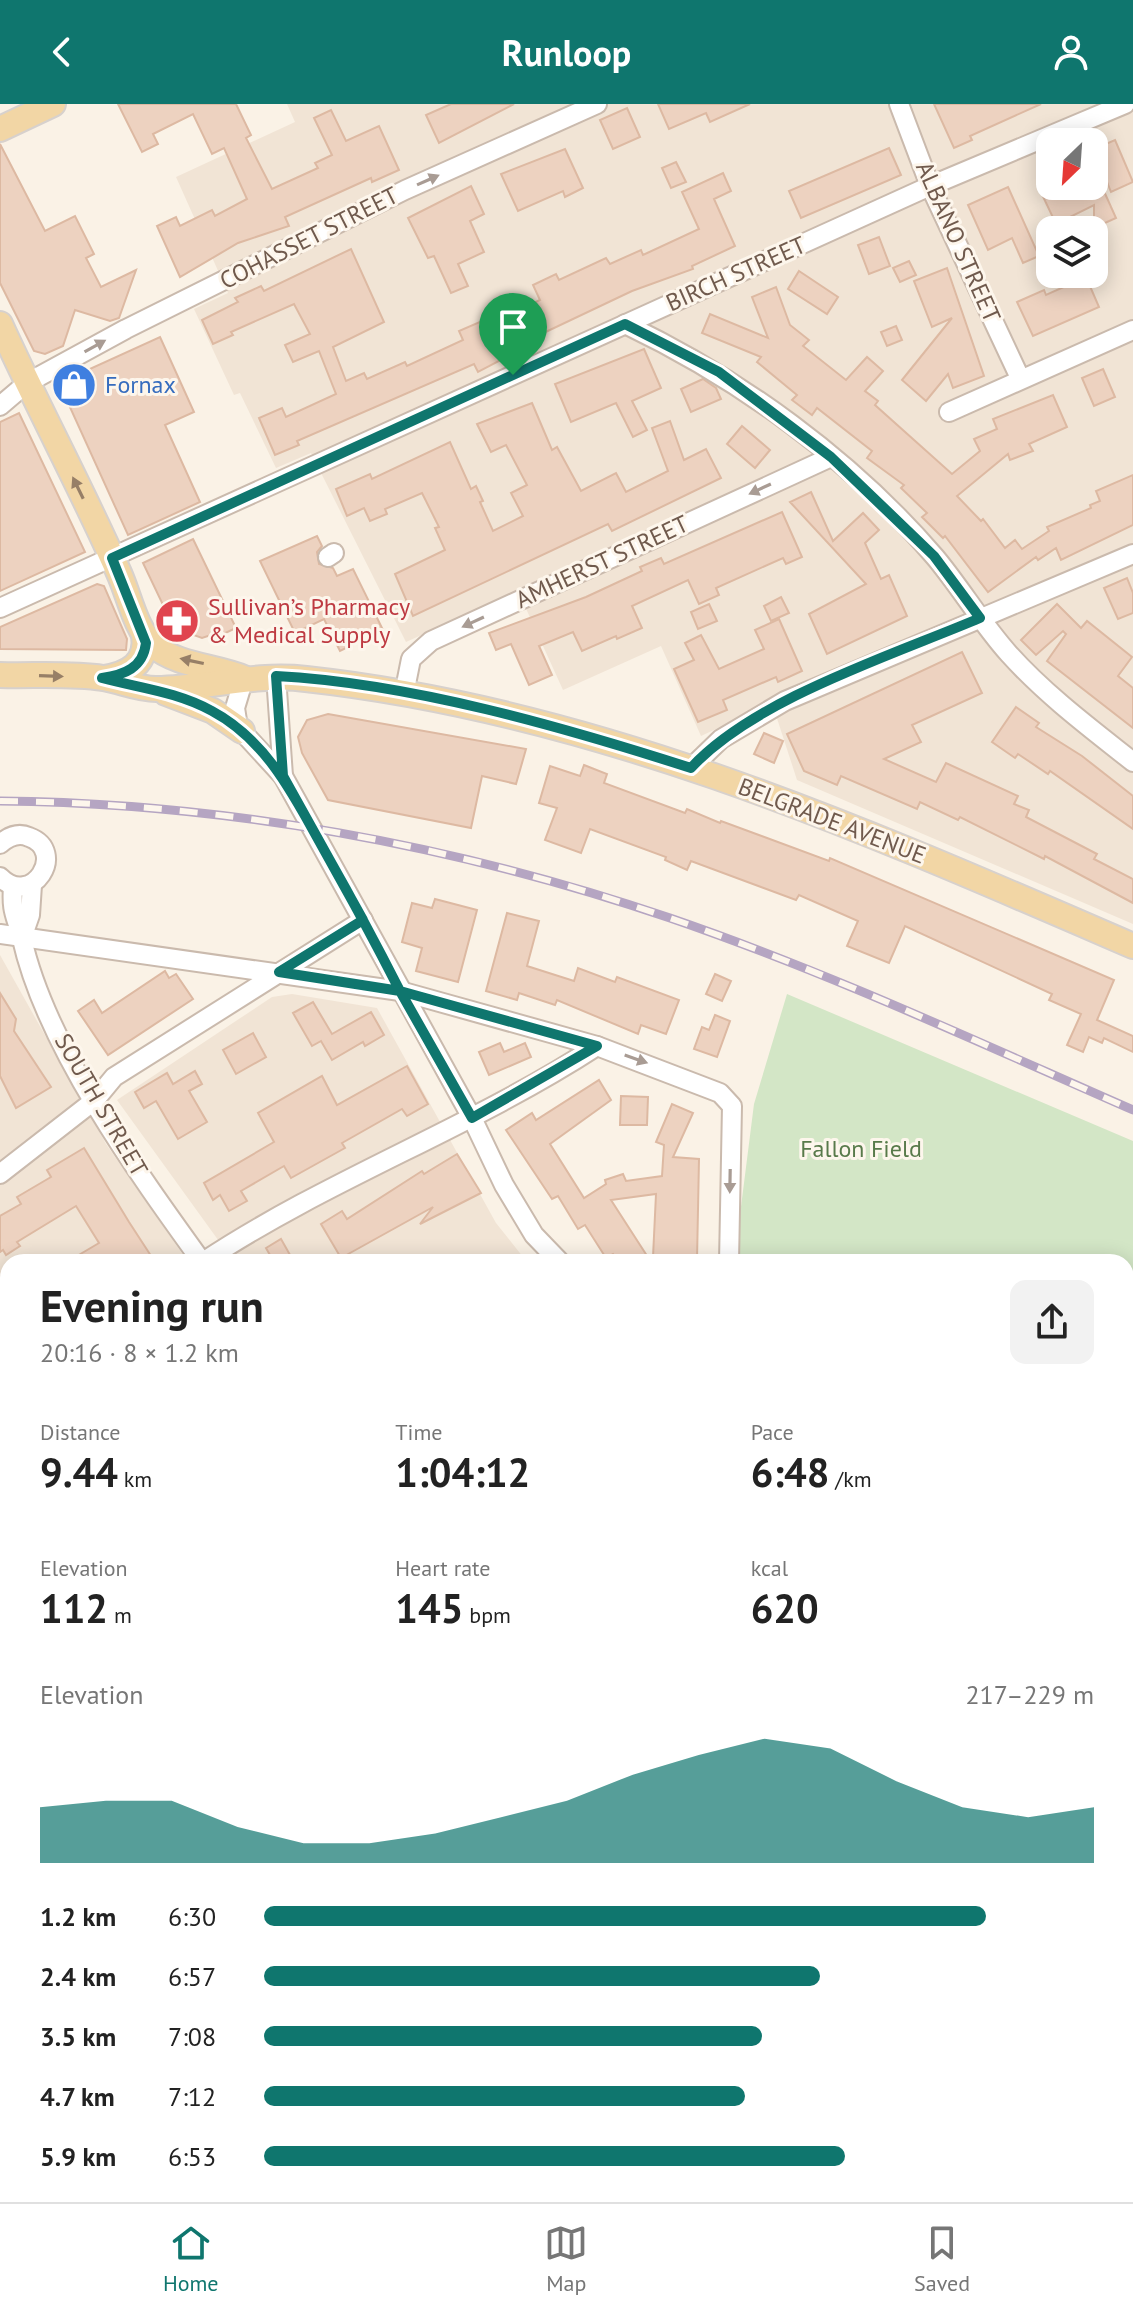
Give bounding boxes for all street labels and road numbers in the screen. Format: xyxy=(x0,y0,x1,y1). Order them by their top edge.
street label: ALBANO STREET xyxy=(909,157,1008,327)
street label: COHASSET STREET xyxy=(214,179,403,296)
street label: BIRCH STREET xyxy=(661,229,811,318)
street label: AMHERST STREET xyxy=(510,508,693,615)
street label: BELGRADE AVENUE xyxy=(734,771,930,871)
street label: SOUTH STREET xyxy=(48,1028,155,1182)

